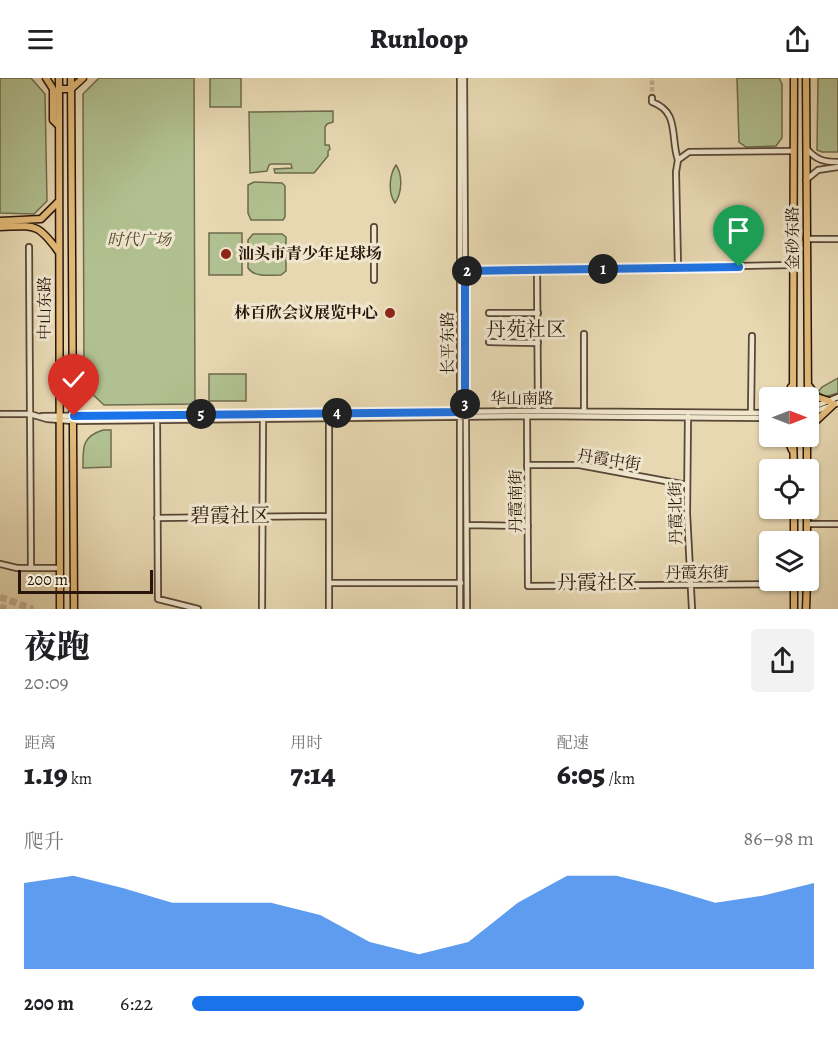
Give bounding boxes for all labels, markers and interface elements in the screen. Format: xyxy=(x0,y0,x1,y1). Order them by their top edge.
text: Runloop xyxy=(370,21,468,57)
icon: menu xyxy=(24,23,57,56)
icon: share xyxy=(781,23,814,56)
pin xyxy=(713,205,764,267)
street label: 金砂东路 xyxy=(782,206,804,270)
icon: arrive xyxy=(722,214,755,247)
park label: 时代广场 xyxy=(107,229,173,251)
place label: 汕头市青少年足球场 xyxy=(238,243,382,265)
marker: 汕头市青少年足球场 xyxy=(219,247,233,261)
pin: 1 xyxy=(588,254,618,284)
pin: 2 xyxy=(452,256,482,286)
text: 1 xyxy=(600,258,606,280)
text: 2 xyxy=(463,260,471,282)
street label: 中山东路 xyxy=(34,276,56,340)
place label: 林百欣会议展览中心 xyxy=(234,302,378,324)
marker: 林百欣会议展览中心 xyxy=(383,306,397,320)
street label: 长平东路 xyxy=(437,311,459,375)
district label: 丹苑社区 xyxy=(486,316,566,343)
pin xyxy=(48,354,99,416)
icon: check xyxy=(57,363,90,396)
north arrow xyxy=(759,387,819,447)
map controls xyxy=(759,387,819,591)
street label: 华山南路 xyxy=(490,388,554,410)
pin: 3 xyxy=(450,389,480,419)
text: 3 xyxy=(462,393,468,415)
pin: 4 xyxy=(322,398,352,428)
pin: 5 xyxy=(186,399,216,429)
text: 4 xyxy=(333,402,341,424)
text: 5 xyxy=(198,403,204,425)
street label: 丹霞中街 xyxy=(576,444,642,476)
button: locate xyxy=(759,459,819,519)
street label: 丹霞南街 xyxy=(505,469,527,533)
street label: 丹霞北街 xyxy=(664,481,688,545)
district label: 碧霞社区 xyxy=(190,502,270,529)
button: layers xyxy=(759,531,819,591)
street label: 丹霞东街 xyxy=(665,562,729,584)
scale bar xyxy=(18,567,153,594)
text: 200 m xyxy=(27,569,68,591)
district label: 丹霞社区 xyxy=(557,569,637,596)
text: 夜跑 xyxy=(24,624,90,669)
button: share xyxy=(751,629,814,692)
text: 20:09 xyxy=(24,669,69,696)
text: 距离 xyxy=(24,732,56,754)
text: 用时 xyxy=(290,732,322,754)
text: 配速 xyxy=(557,732,589,754)
text: 1.19 xyxy=(24,754,68,794)
text: 7:14 xyxy=(290,754,336,794)
text: 6:05 xyxy=(557,754,605,794)
text: km xyxy=(68,768,92,790)
text: /km xyxy=(605,768,635,790)
text: 86–98 m xyxy=(744,825,814,852)
text: 爬升 xyxy=(24,828,64,855)
text: 200 m xyxy=(24,990,74,1017)
text: 6:22 xyxy=(120,990,153,1017)

